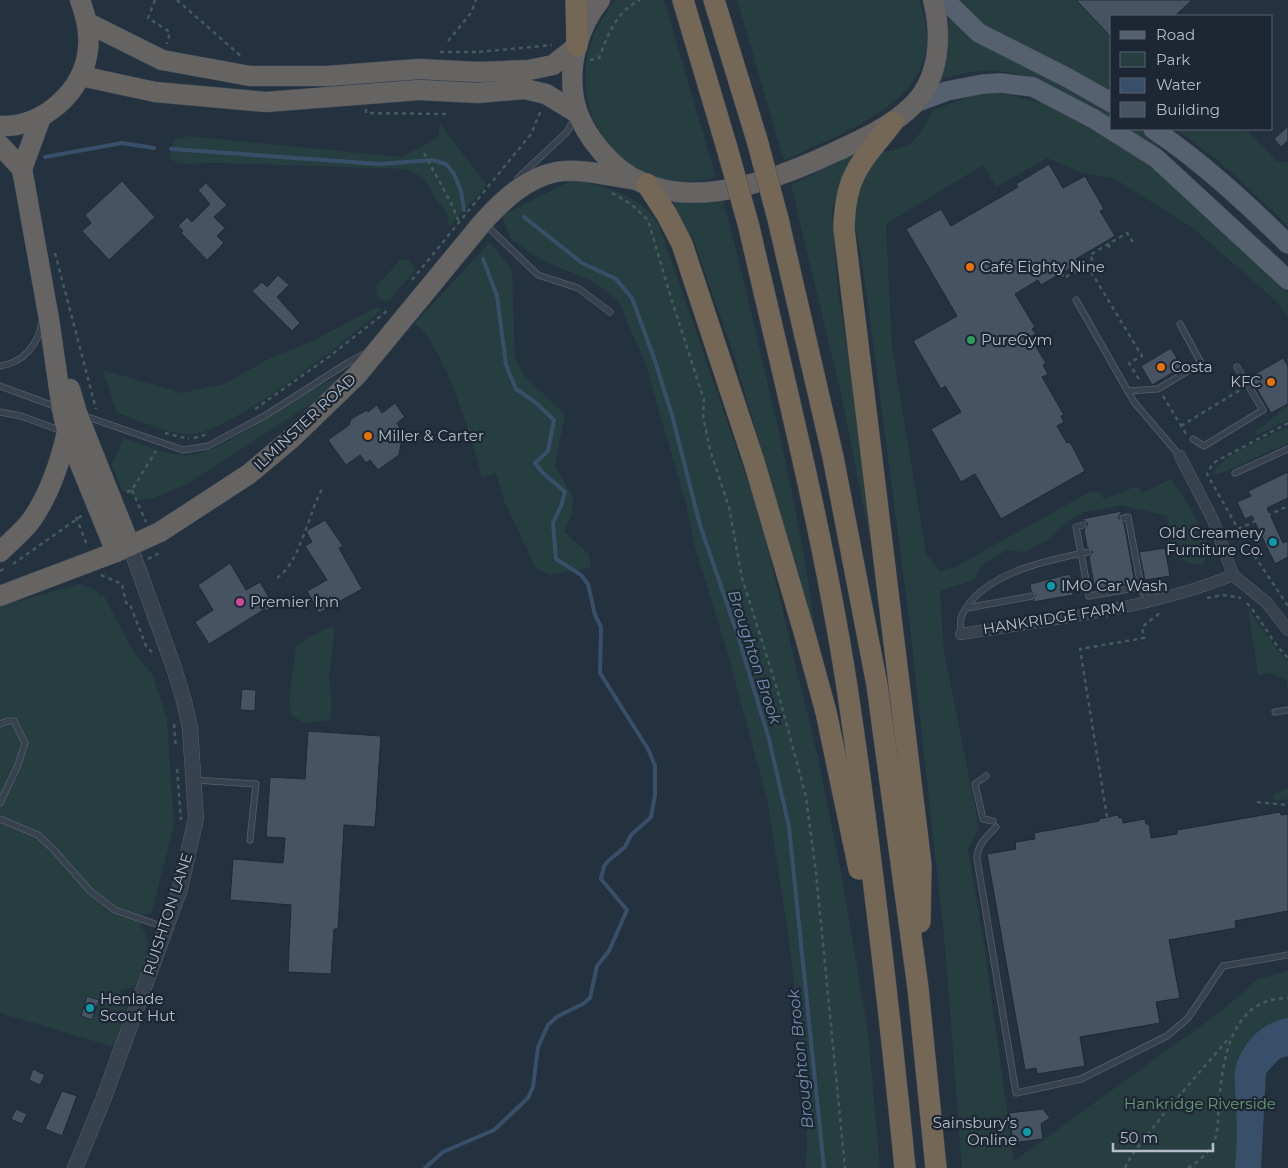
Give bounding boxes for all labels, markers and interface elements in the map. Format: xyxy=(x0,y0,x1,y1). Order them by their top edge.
legend xyxy=(1110,15,1273,130)
text: Road xyxy=(1156,25,1195,44)
text: Park xyxy=(1156,50,1190,69)
text: Water xyxy=(1156,75,1202,94)
text: Building xyxy=(1156,100,1220,119)
place label: Café Eighty Nine xyxy=(980,257,1105,276)
marker: Café Eighty Nine xyxy=(964,261,976,273)
place label: PureGym xyxy=(981,330,1052,349)
marker: PureGym xyxy=(965,334,977,346)
place label: Costa xyxy=(1171,357,1213,376)
marker: Costa xyxy=(1155,361,1167,373)
street label: ILMINSTER ROAD xyxy=(249,369,360,474)
place label: KFC xyxy=(1230,372,1261,391)
marker: KFC xyxy=(1265,376,1277,388)
place label: Miller & Carter xyxy=(378,426,484,445)
marker: Miller & Carter xyxy=(362,430,374,442)
place label: Old Creamery Furniture Co. xyxy=(1159,523,1264,559)
marker: Old Creamery Furniture Co. xyxy=(1267,536,1279,548)
place label: IMO Car Wash xyxy=(1061,576,1168,595)
marker: IMO Car Wash xyxy=(1045,580,1057,592)
water label: Broughton Brook xyxy=(724,588,786,728)
place label: Premier Inn xyxy=(250,592,339,611)
marker: Premier Inn xyxy=(234,596,246,608)
street label: HANKRIDGE FARM xyxy=(981,597,1127,638)
street label: RUISHTON LANE xyxy=(139,850,196,977)
water label: Broughton Brook xyxy=(784,987,817,1130)
place label: Henlade Scout Hut xyxy=(100,989,175,1025)
marker: Henlade Scout Hut xyxy=(84,1002,96,1014)
park label: Hankridge Riverside xyxy=(1124,1094,1276,1113)
place label: Sainsbury's Online xyxy=(933,1113,1017,1149)
scale bar xyxy=(1113,1120,1213,1152)
marker: Sainsbury's Online xyxy=(1021,1126,1033,1138)
text: 50 m xyxy=(1120,1128,1158,1147)

